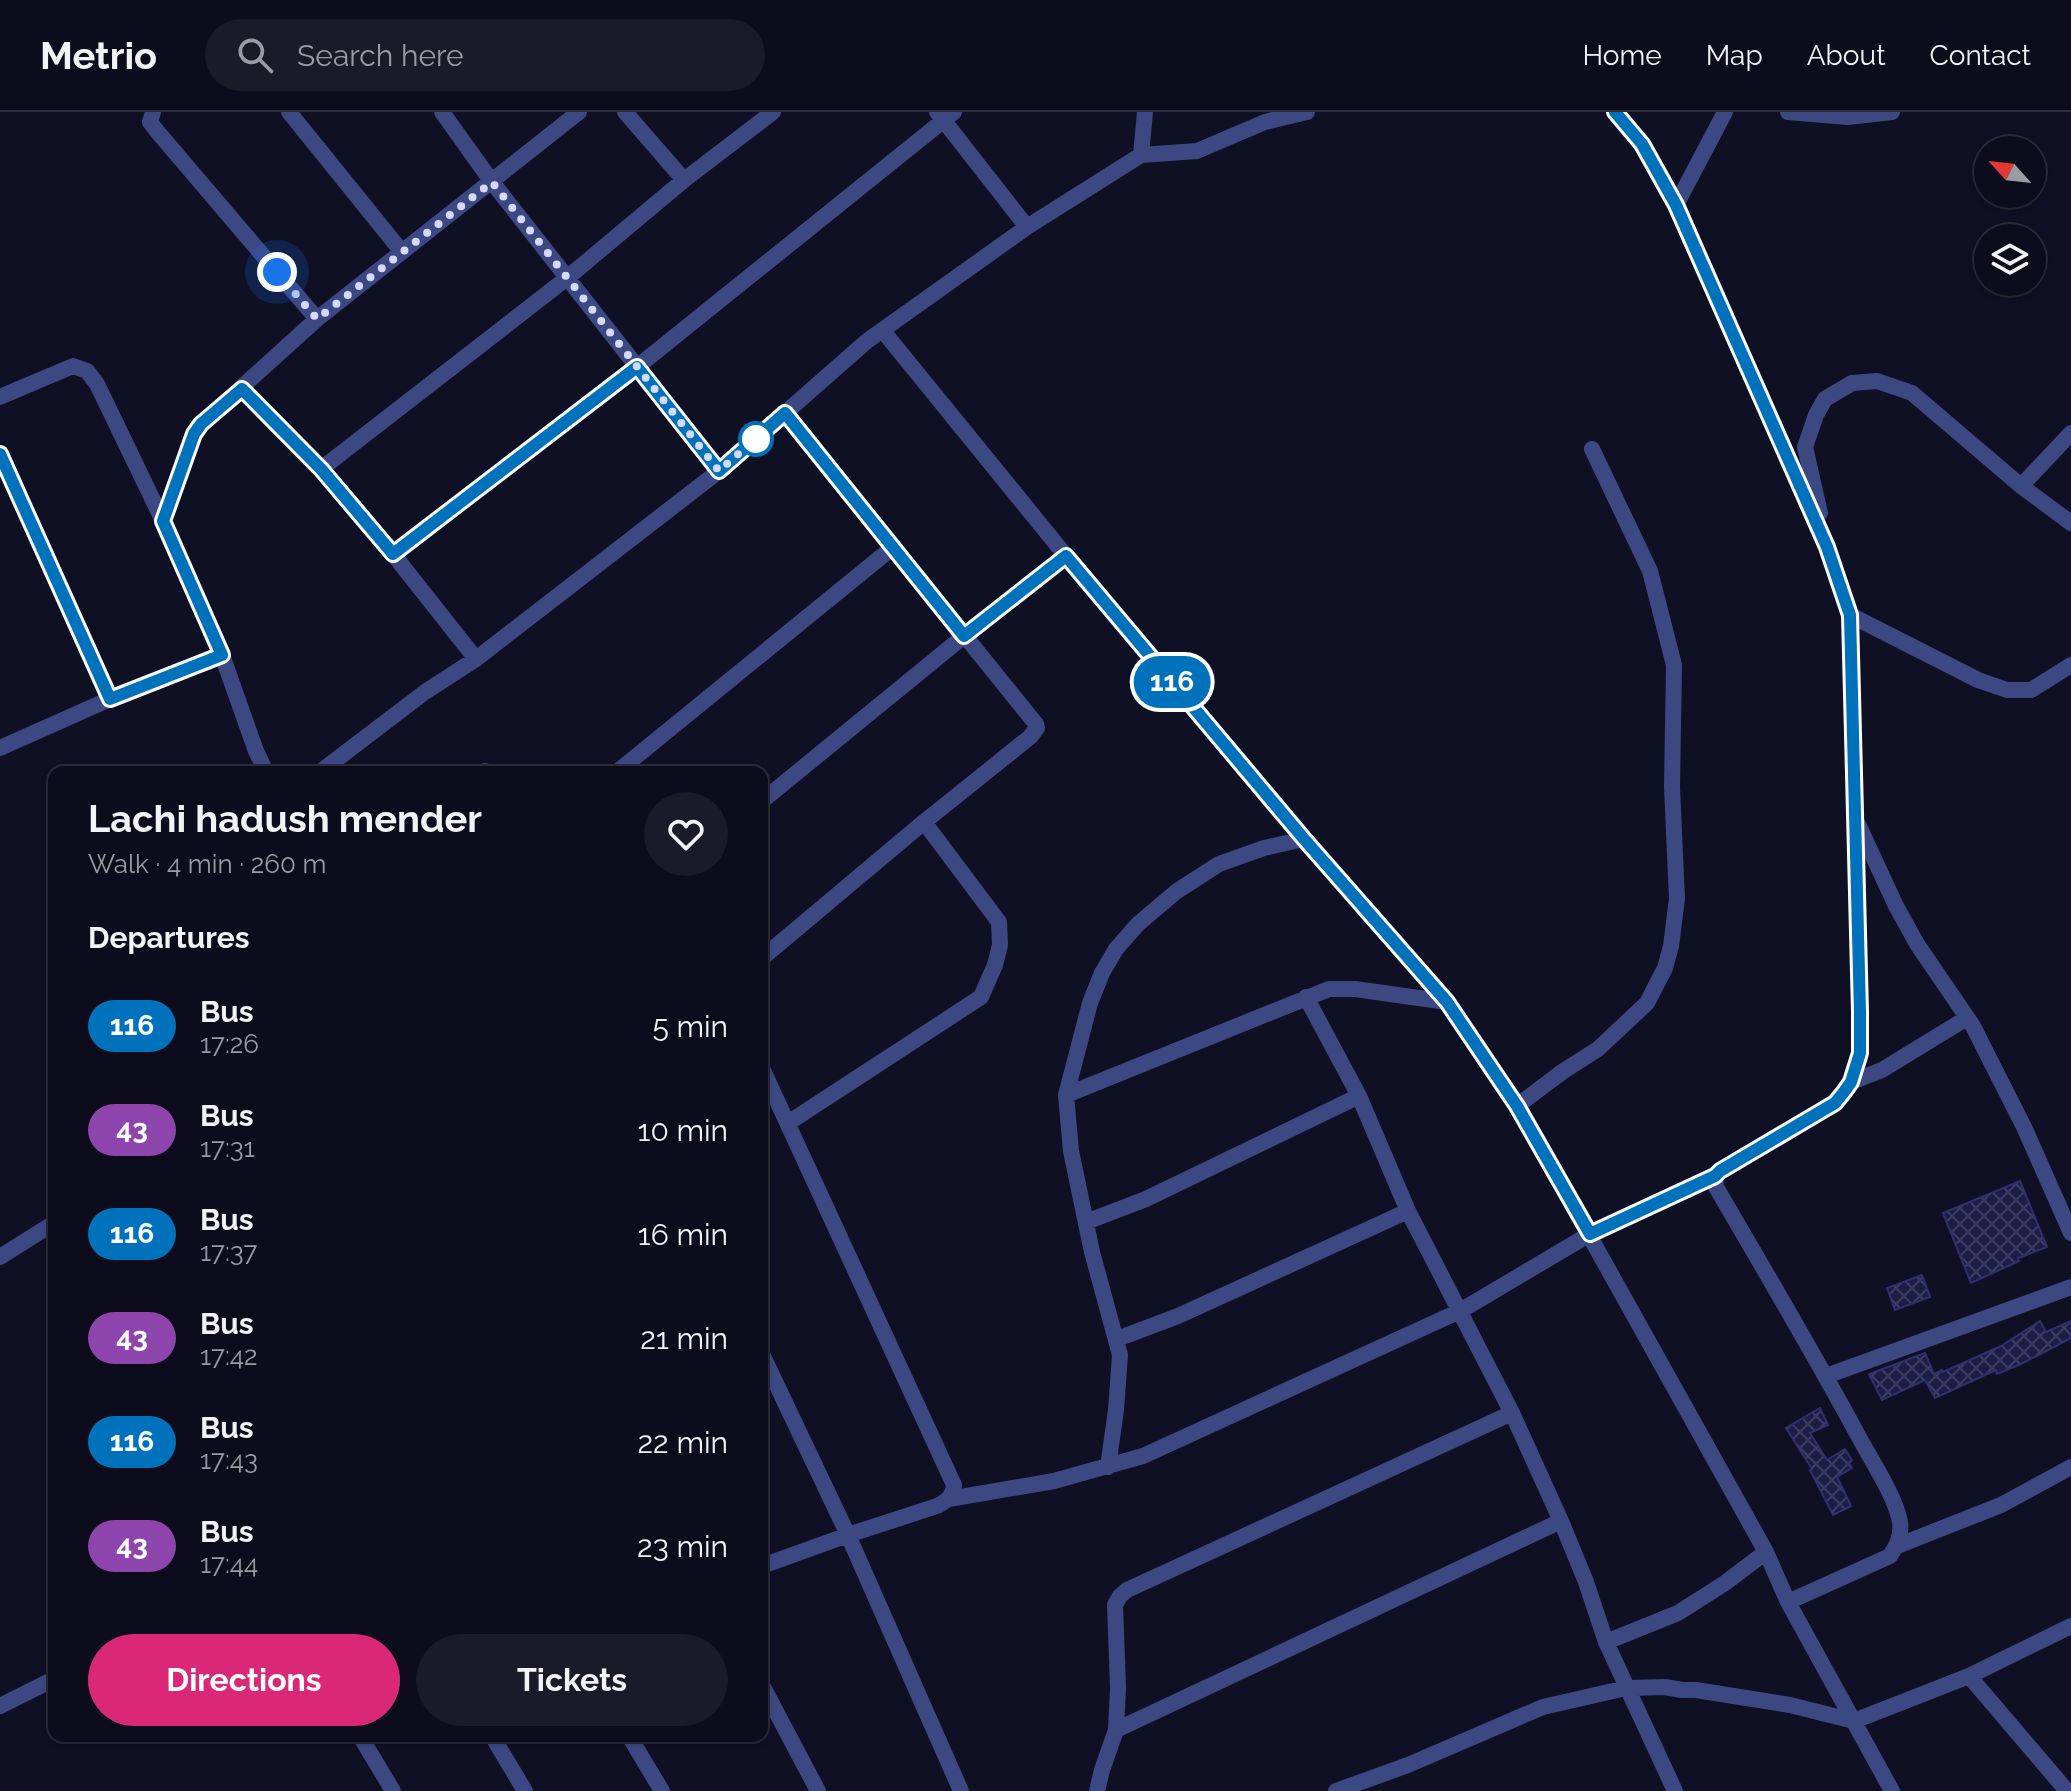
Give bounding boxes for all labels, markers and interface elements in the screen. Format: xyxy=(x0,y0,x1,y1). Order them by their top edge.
search box xyxy=(205,19,765,91)
text: Metrio xyxy=(40,33,157,78)
icon: search xyxy=(233,33,277,77)
text: Search here xyxy=(297,38,464,73)
text: Home xyxy=(1582,39,1662,72)
text: Map xyxy=(1706,39,1763,72)
text: About xyxy=(1807,39,1886,72)
text: Contact xyxy=(1930,39,2031,72)
north arrow xyxy=(1974,136,2046,208)
map controls xyxy=(1974,136,2046,296)
button: layers xyxy=(1974,224,2046,296)
your location xyxy=(257,252,297,292)
unlabelled marker xyxy=(739,422,773,456)
line badge: 116 xyxy=(1126,656,1218,708)
text: 116 xyxy=(1150,665,1194,698)
button: heart xyxy=(644,792,728,876)
text: Lachi hadush mender xyxy=(88,796,482,841)
text: Walk · 4 min · 260 m xyxy=(88,849,326,879)
text: Departures xyxy=(88,920,250,955)
text: Bus xyxy=(200,994,254,1029)
text: 116 xyxy=(110,1009,154,1042)
text: 5 min xyxy=(652,1009,728,1044)
text: 17:26 xyxy=(200,1029,259,1059)
text: Bus xyxy=(200,1098,254,1133)
text: 43 xyxy=(116,1113,148,1146)
text: 10 min xyxy=(638,1113,728,1148)
text: 17:31 xyxy=(200,1133,255,1163)
text: Bus xyxy=(200,1202,254,1237)
text: 116 xyxy=(110,1217,154,1250)
text: 16 min xyxy=(638,1217,728,1252)
text: 17:37 xyxy=(200,1237,257,1267)
text: Bus xyxy=(200,1306,254,1341)
text: 43 xyxy=(116,1321,148,1354)
text: 21 min xyxy=(640,1321,728,1356)
text: 17:42 xyxy=(200,1341,258,1371)
text: Bus xyxy=(200,1410,254,1445)
text: 116 xyxy=(110,1425,154,1458)
text: 22 min xyxy=(637,1425,728,1460)
text: 17:43 xyxy=(200,1445,258,1475)
text: Bus xyxy=(200,1514,254,1549)
text: 43 xyxy=(116,1529,148,1562)
text: 23 min xyxy=(637,1529,728,1564)
text: 17:44 xyxy=(200,1549,258,1579)
button: Directions xyxy=(88,1634,400,1726)
button: Tickets xyxy=(416,1634,728,1726)

